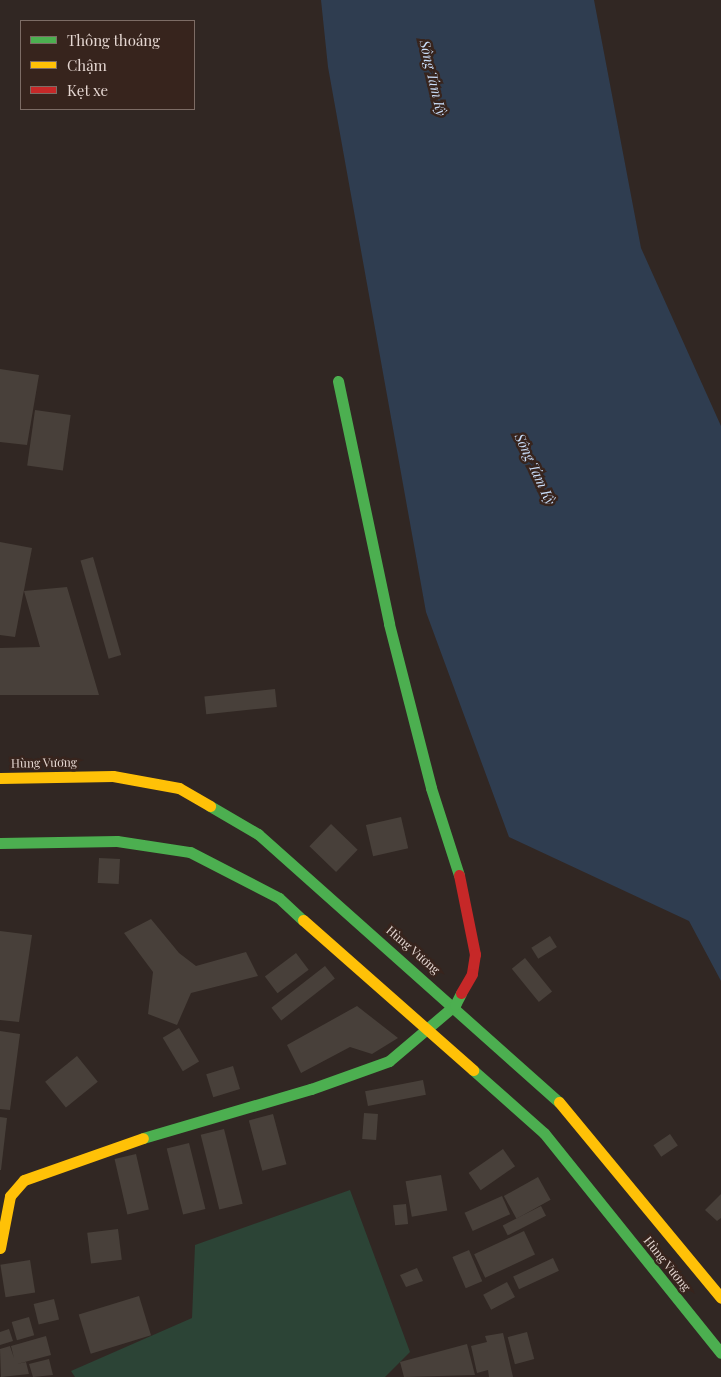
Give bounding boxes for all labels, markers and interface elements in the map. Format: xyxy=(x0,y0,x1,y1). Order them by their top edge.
legend xyxy=(20,20,195,110)
text: Thông thoáng xyxy=(67,30,160,50)
water label: Sông Tam Kỳ xyxy=(416,39,450,117)
text: Chậm xyxy=(67,55,107,75)
text: Kẹt xe xyxy=(67,80,108,100)
water label: Sông Tam Kỳ xyxy=(511,430,559,508)
street label: Hùng Vương xyxy=(11,755,77,771)
street label: Hùng Vương xyxy=(383,923,443,977)
street label: Hùng Vương xyxy=(640,1234,694,1294)

